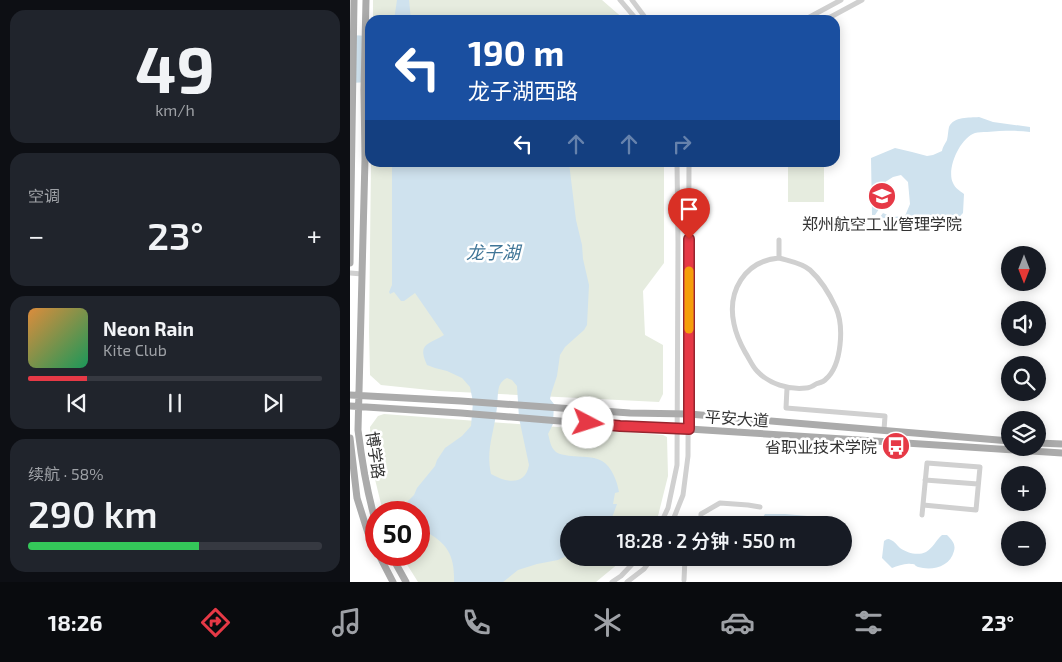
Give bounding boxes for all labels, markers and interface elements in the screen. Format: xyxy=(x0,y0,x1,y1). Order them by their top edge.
text: 49 xyxy=(135,28,215,106)
text: 190 m xyxy=(468,31,564,73)
icon: left xyxy=(385,35,450,100)
text: 龙子湖西路 xyxy=(468,77,578,103)
text: km/h xyxy=(155,100,195,119)
icon: left xyxy=(509,130,537,158)
icon: ahead xyxy=(562,130,590,158)
icon: ahead xyxy=(615,130,643,158)
icon: right xyxy=(668,130,696,158)
school or university icon: 郑州航空工业管理学院 xyxy=(867,181,897,211)
text: 空调 xyxy=(28,186,60,205)
pin xyxy=(668,188,710,239)
icon: arrive xyxy=(675,195,703,223)
text: 23° xyxy=(147,212,204,258)
place label: 郑州航空工业管理学院 xyxy=(802,214,962,233)
text: − xyxy=(28,218,44,252)
text: + xyxy=(307,218,322,252)
water label: 龙子湖 xyxy=(466,241,523,263)
north arrow xyxy=(1001,246,1046,291)
map controls xyxy=(1001,246,1046,566)
button: sound xyxy=(1001,301,1046,346)
text: Neon Rain xyxy=(103,317,194,340)
text: Kite Club xyxy=(103,340,167,359)
button: search xyxy=(1001,356,1046,401)
icon: previous xyxy=(63,389,91,417)
icon: pause xyxy=(161,389,189,417)
icon: next xyxy=(259,389,287,417)
position arrow xyxy=(561,396,613,448)
street label: 平安大道 xyxy=(704,406,770,430)
button: layers xyxy=(1001,411,1046,456)
street label: 博学路 xyxy=(363,430,389,480)
bus stop icon: 省职业技术学院 xyxy=(881,431,911,461)
place label: 省职业技术学院 xyxy=(765,437,877,456)
text: 续航 · 58% xyxy=(28,464,104,483)
button: + xyxy=(1001,466,1046,511)
text: 290 km xyxy=(28,490,158,536)
speed limit sign: 50 xyxy=(365,501,430,566)
button: − xyxy=(1001,521,1046,566)
text: 18:28 · 2 分钟 · 550 m xyxy=(616,529,796,552)
icon: directions xyxy=(198,605,233,640)
icon: music xyxy=(329,605,364,640)
icon: phone xyxy=(459,605,494,640)
icon: climate xyxy=(590,605,625,640)
icon: car xyxy=(720,605,755,640)
icon: filters xyxy=(851,605,886,640)
text: 18:26 xyxy=(48,609,102,635)
text: 23° xyxy=(981,609,1014,635)

